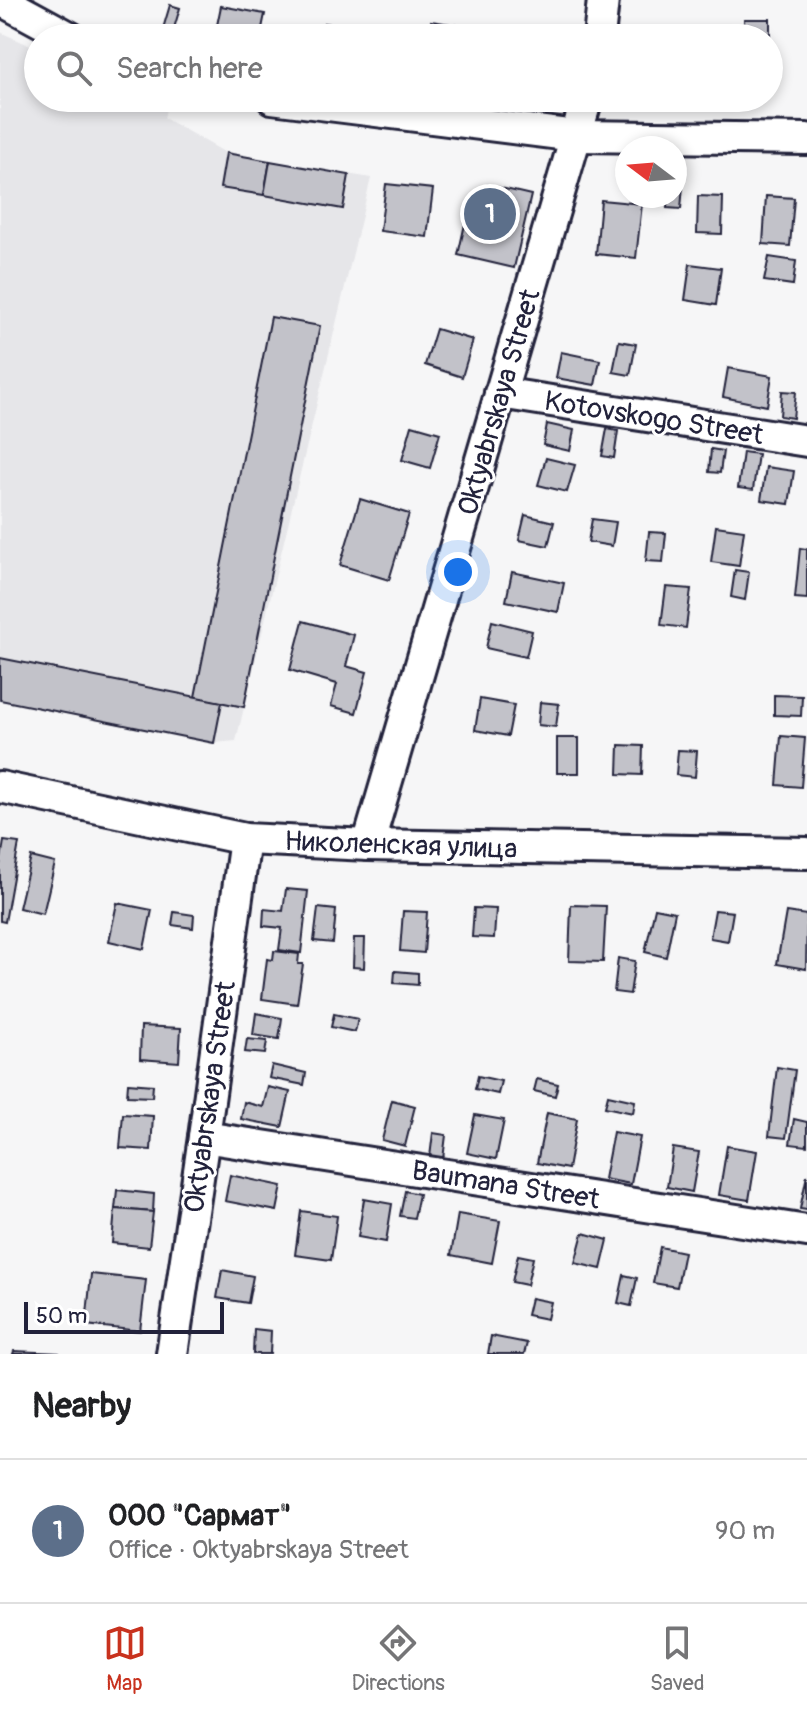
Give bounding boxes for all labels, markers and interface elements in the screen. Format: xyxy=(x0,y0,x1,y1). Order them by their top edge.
search box xyxy=(24,24,783,112)
icon: search xyxy=(52,46,96,90)
text: Search here xyxy=(116,50,263,87)
north arrow xyxy=(615,136,687,208)
pin: 1 xyxy=(464,184,516,244)
street label: Oktyabrskaya Street xyxy=(450,285,549,520)
street label: Kotovskogo Street xyxy=(542,384,766,453)
your location xyxy=(438,552,478,592)
street label: Николенская улица xyxy=(284,824,518,867)
street label: Oktyabrskaya Street xyxy=(177,978,244,1215)
street label: Baumana Street xyxy=(409,1153,603,1218)
scale bar xyxy=(24,1298,224,1334)
text: 50 m xyxy=(36,1302,87,1330)
text: Nearby xyxy=(32,1385,131,1428)
text: ООО "Сармат" xyxy=(108,1497,291,1534)
text: 1 xyxy=(53,1515,63,1547)
text: 90 m xyxy=(715,1515,775,1547)
text: Office · Oktyabrskaya Street xyxy=(108,1534,409,1566)
tab: Map xyxy=(103,1621,147,1697)
tab: Directions xyxy=(352,1621,445,1697)
tab: Saved xyxy=(650,1621,704,1697)

